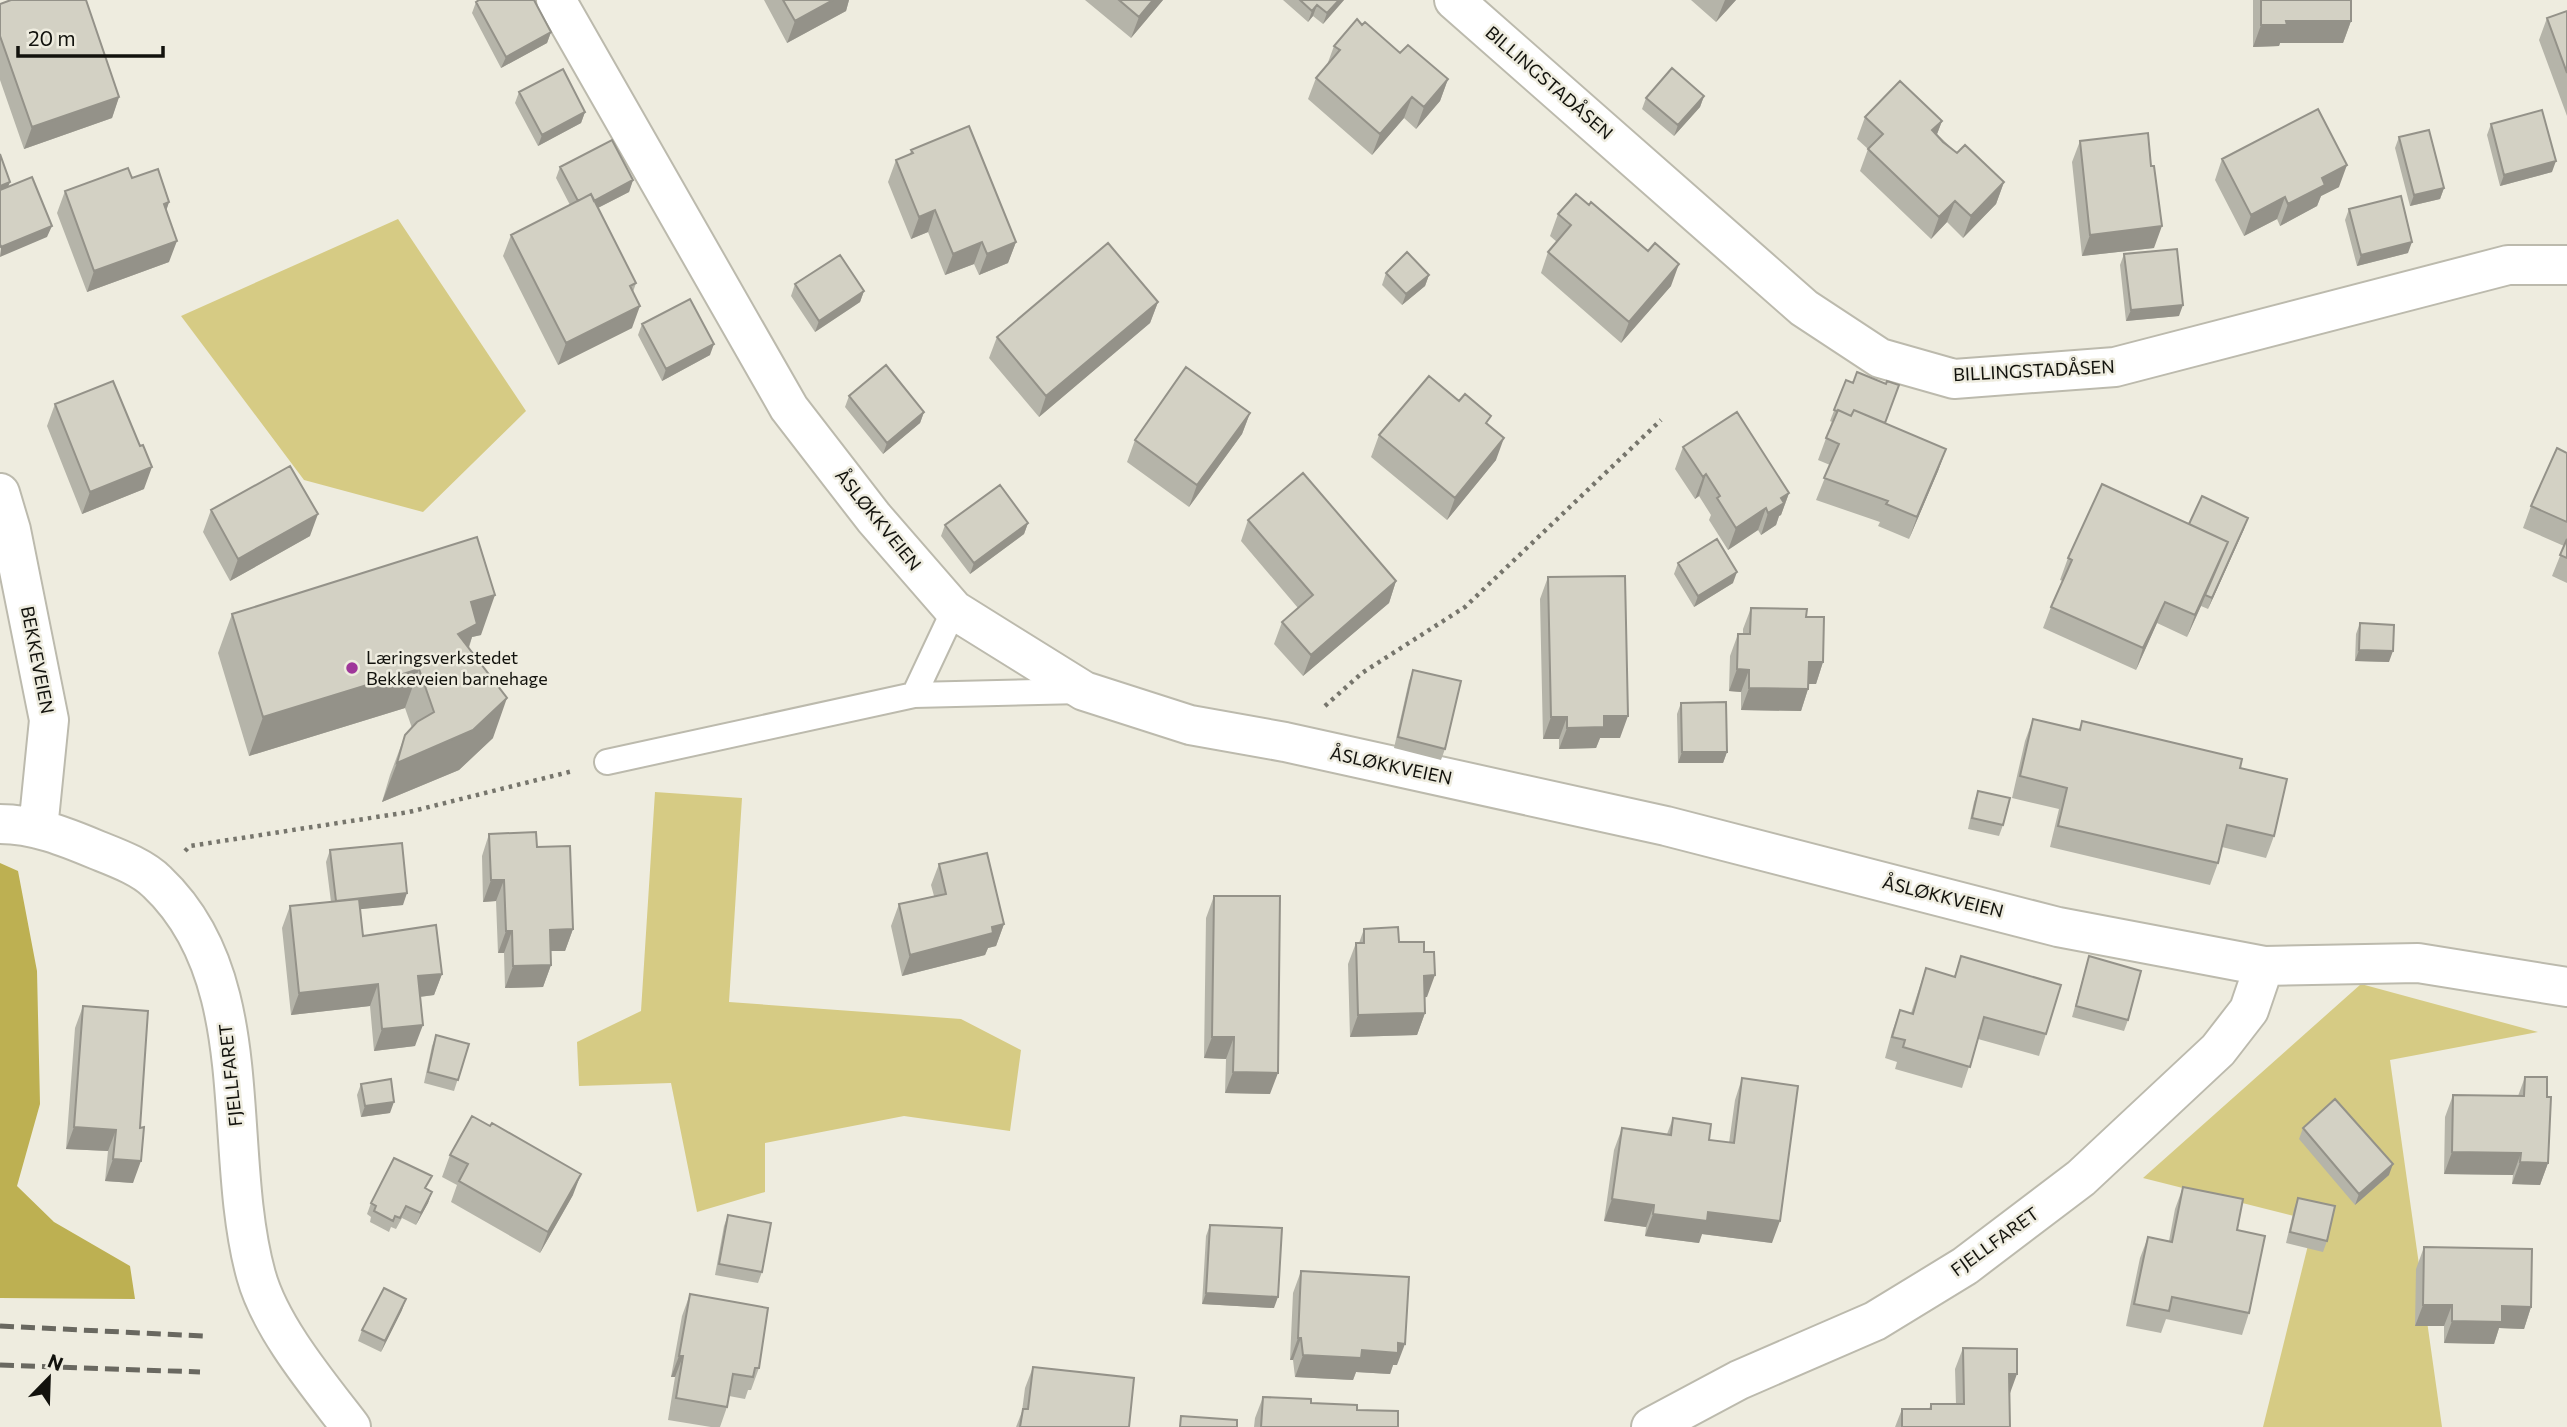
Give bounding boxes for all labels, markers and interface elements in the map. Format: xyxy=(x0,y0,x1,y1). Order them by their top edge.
scale bar xyxy=(18,14,163,58)
street label: BILLINGSTADÅSEN xyxy=(1481,21,1618,144)
text: 20 m xyxy=(28,25,76,50)
street label: BILLINGSTADÅSEN xyxy=(1953,355,2115,385)
street label: ÅSLØKKVEIEN xyxy=(831,464,926,575)
street label: BEKKEVEIEN xyxy=(17,604,59,716)
place label: Læringsverkstedet Bekkeveien barnehage xyxy=(366,646,548,689)
marker: Læringsverkstedet Bekkeveien barnehage xyxy=(344,660,360,676)
street label: ÅSLØKKVEIEN xyxy=(1328,741,1454,789)
street label: ÅSLØKKVEIEN xyxy=(1880,870,2006,922)
street label: FJELLFARET xyxy=(214,1023,246,1128)
street label: FJELLFARET xyxy=(1946,1202,2043,1280)
north arrow xyxy=(14,1343,84,1413)
text: N xyxy=(45,1349,67,1375)

